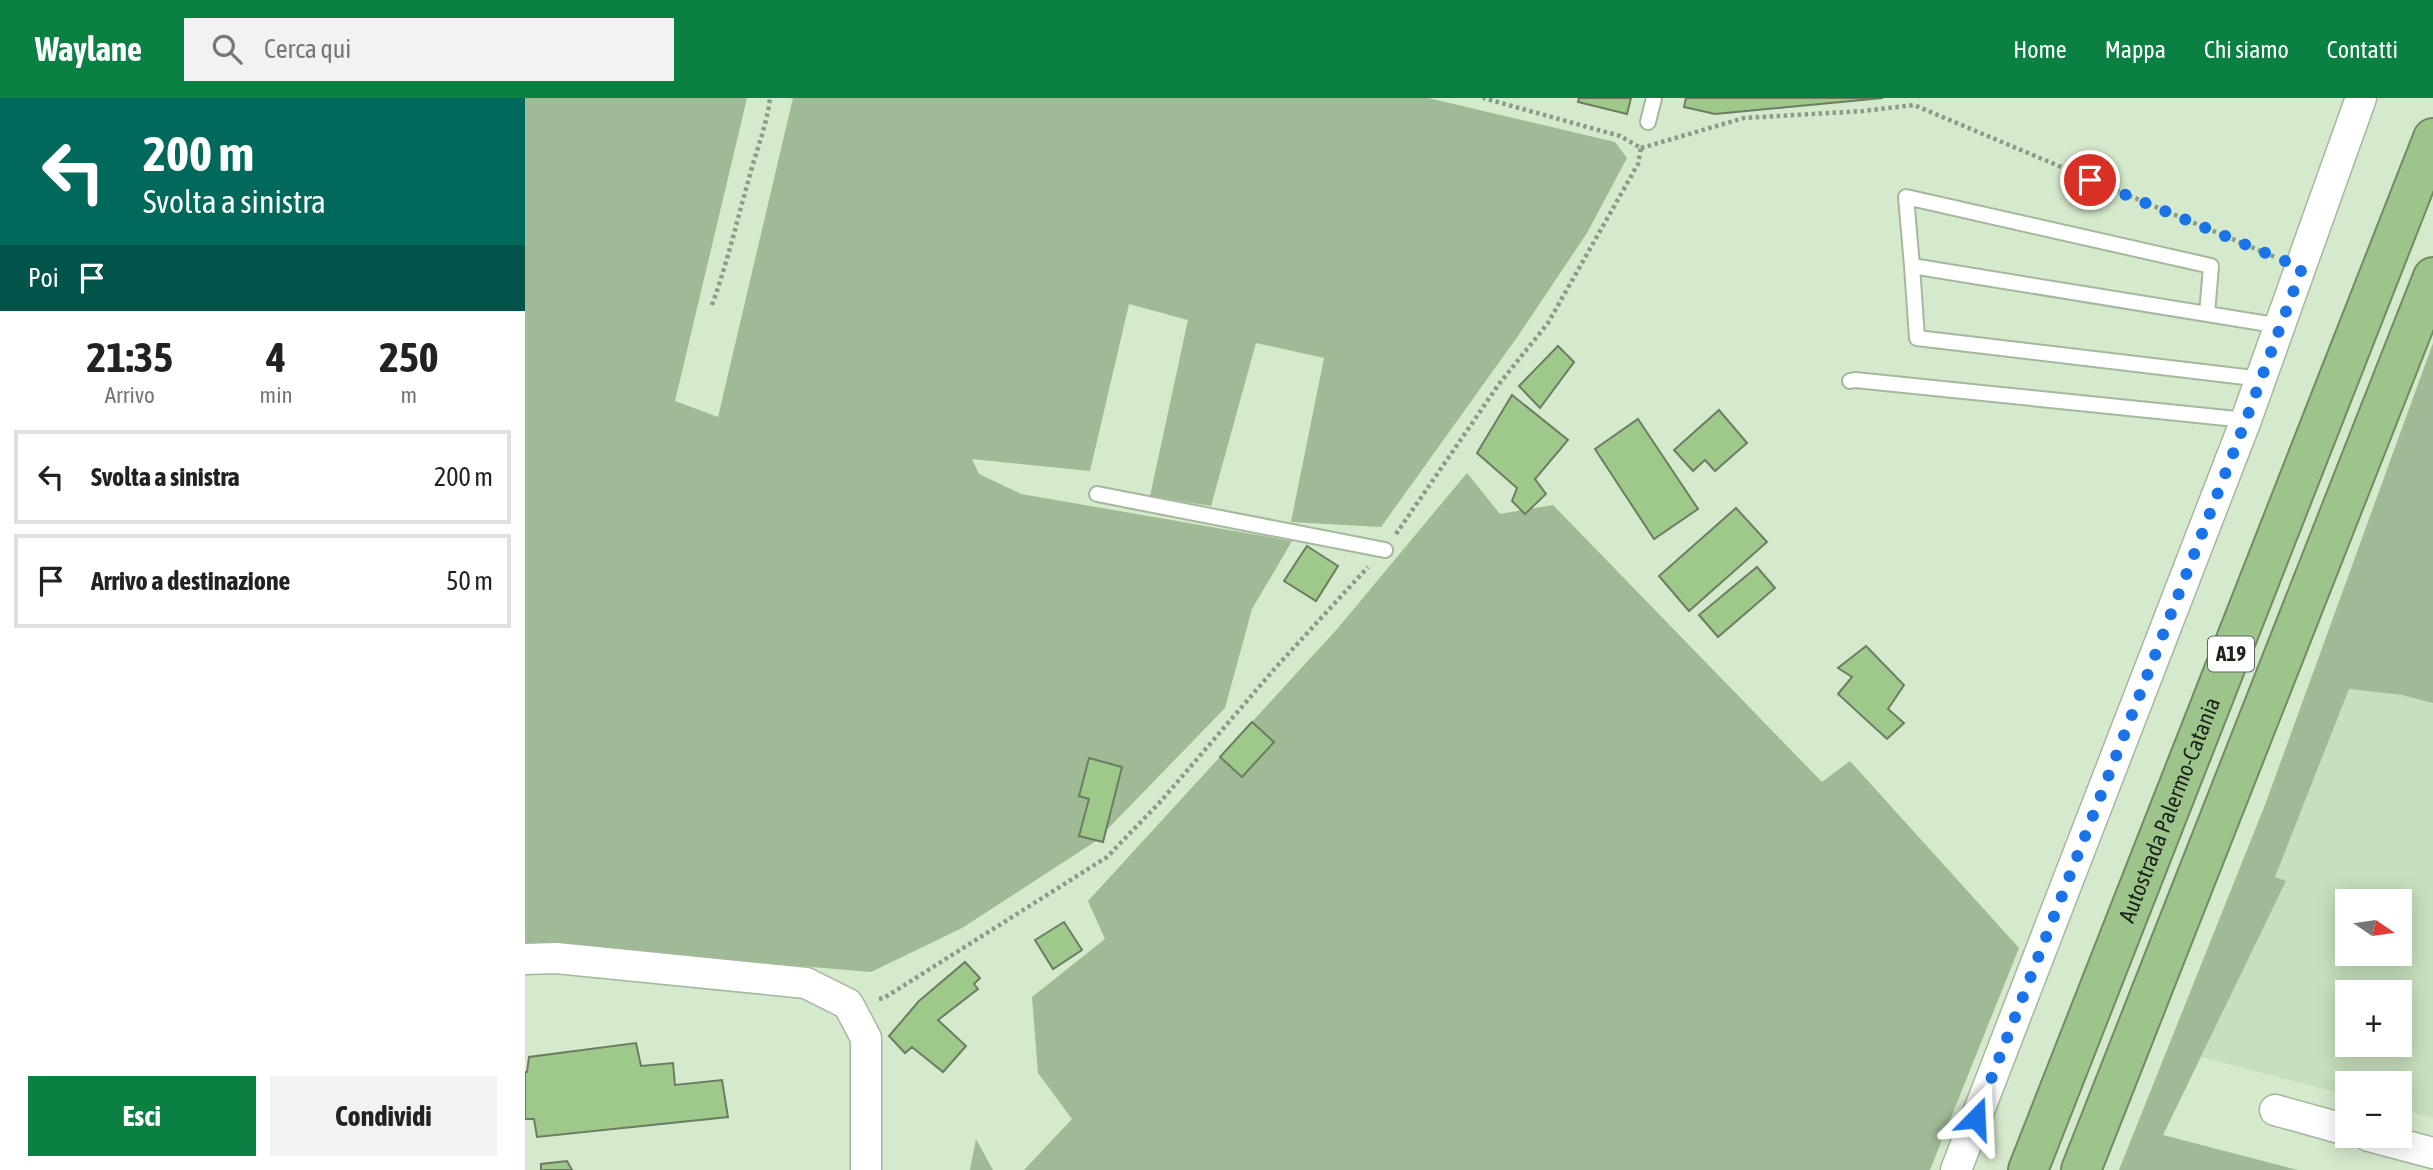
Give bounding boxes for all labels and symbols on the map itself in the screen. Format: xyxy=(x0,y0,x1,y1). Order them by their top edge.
pin xyxy=(2060,150,2120,210)
road number: A19 xyxy=(2208,636,2254,672)
street label: Autostrada Palermo-Catania xyxy=(2114,694,2225,926)
north arrow xyxy=(2335,889,2411,966)
position arrow xyxy=(1939,1081,2013,1155)

